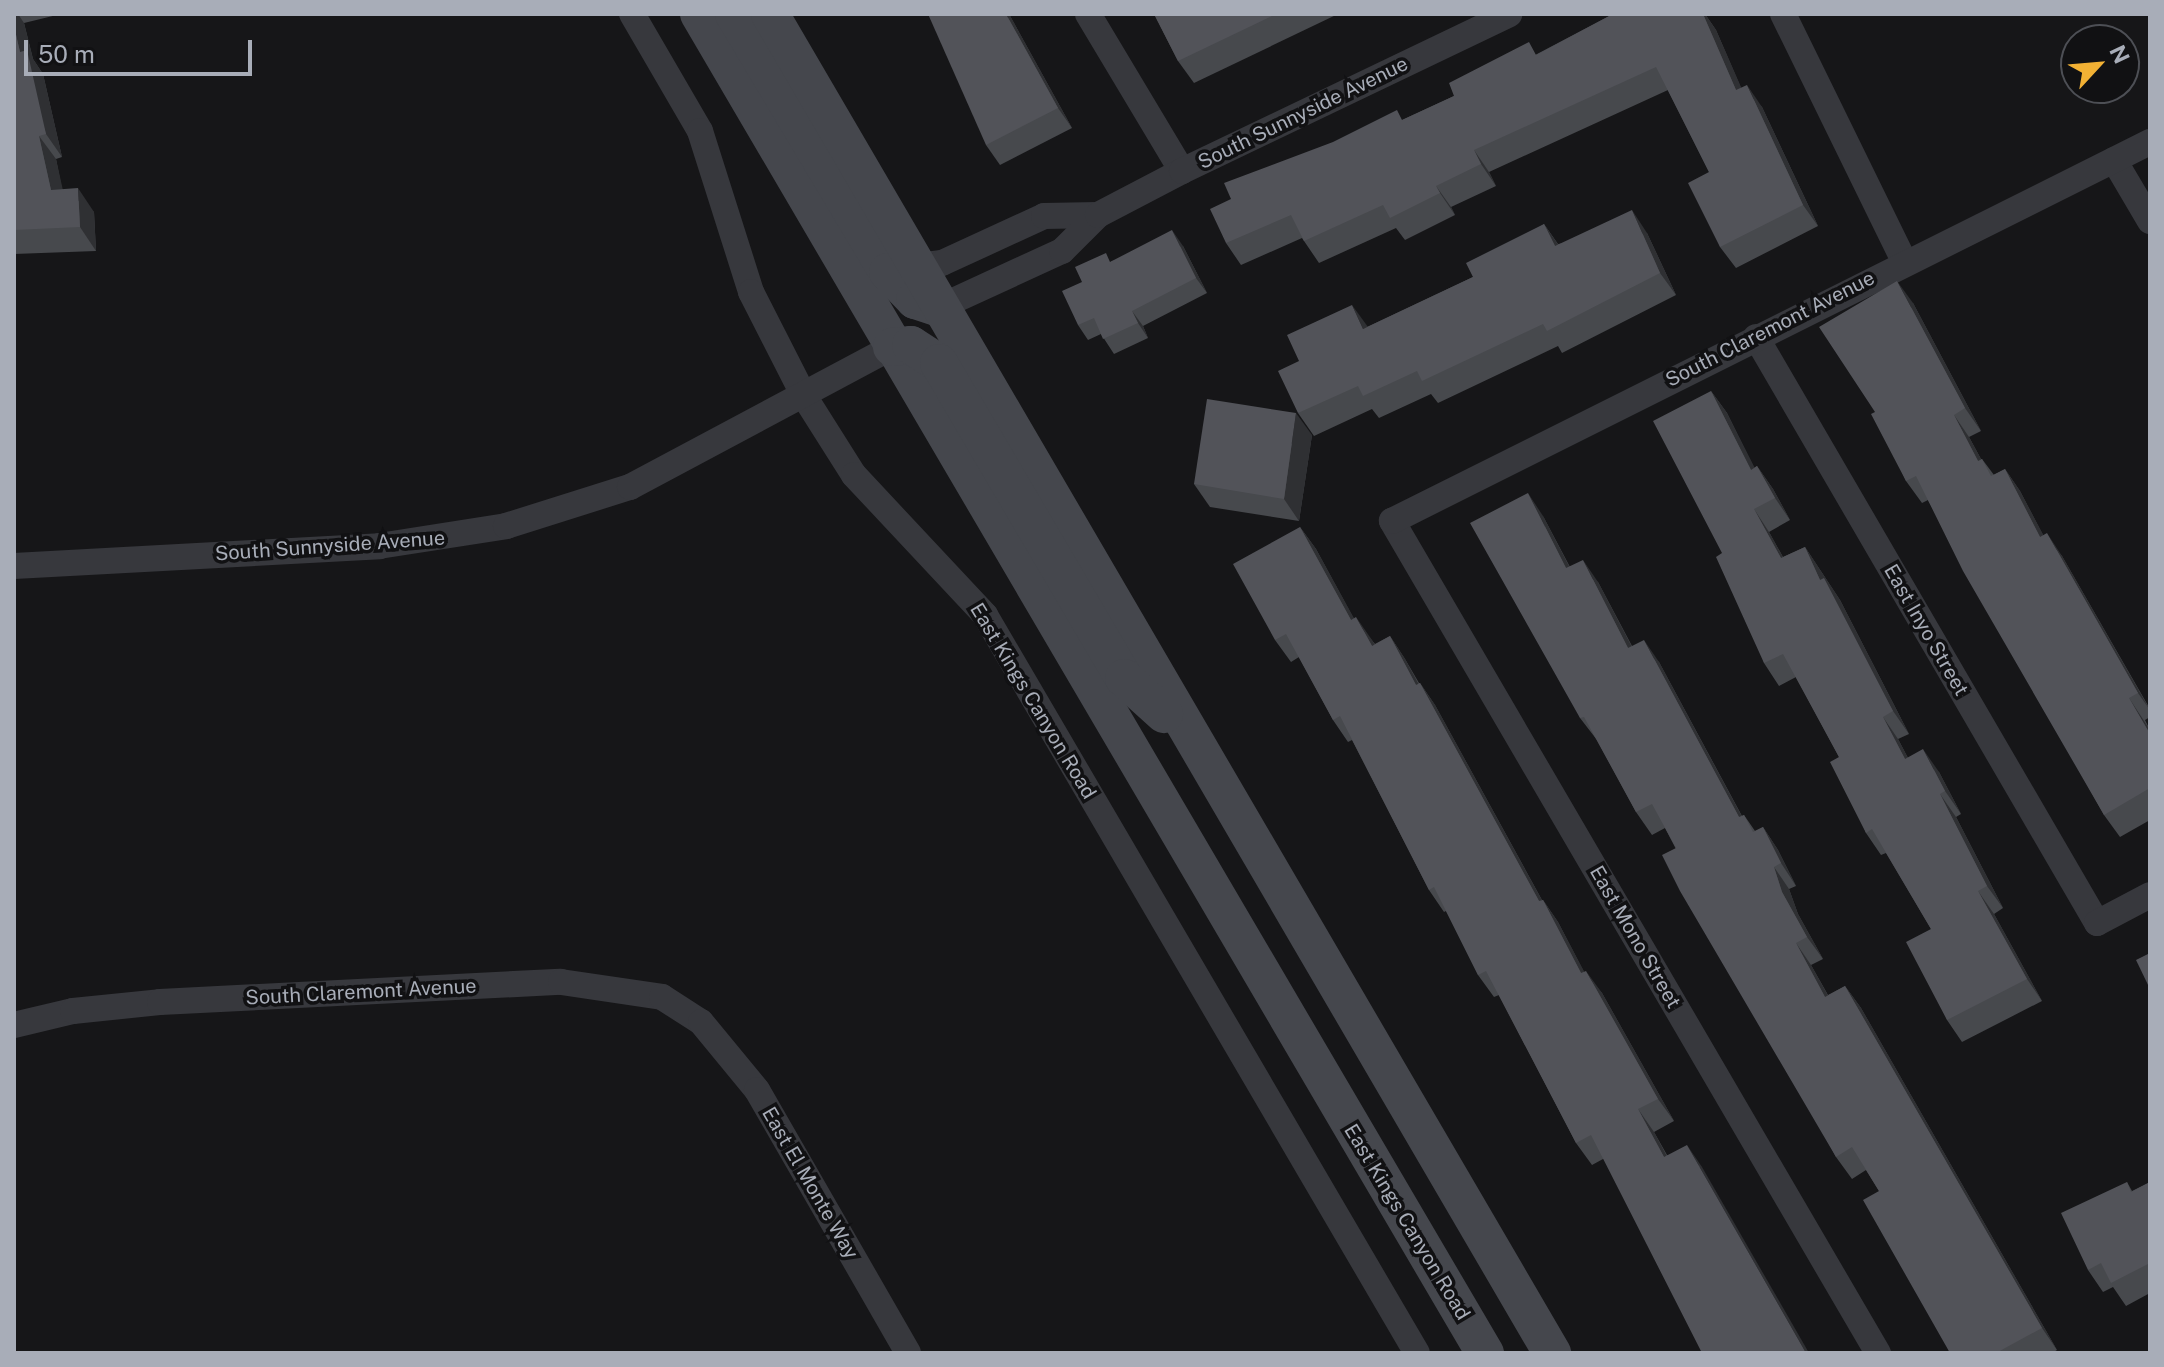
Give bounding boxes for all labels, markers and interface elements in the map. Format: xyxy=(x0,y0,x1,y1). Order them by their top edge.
scale bar xyxy=(28,24,256,74)
north arrow xyxy=(2060,24,2140,104)
text: 50 m xyxy=(38,40,95,68)
text: N xyxy=(2104,41,2135,68)
street label: South Sunnyside Avenue xyxy=(1194,52,1412,174)
street label: South Claremont Avenue xyxy=(1662,266,1878,392)
street label: South Sunnyside Avenue xyxy=(214,526,446,566)
street label: East Inyo Street xyxy=(1879,560,1973,700)
street label: East Kings Canyon Road xyxy=(965,599,1101,803)
street label: East Mono Street xyxy=(1584,861,1686,1013)
street label: South Claremont Avenue xyxy=(245,974,477,1010)
street label: East El Monte Way xyxy=(757,1102,863,1264)
street label: East Kings Canyon Road xyxy=(1339,1120,1475,1324)

